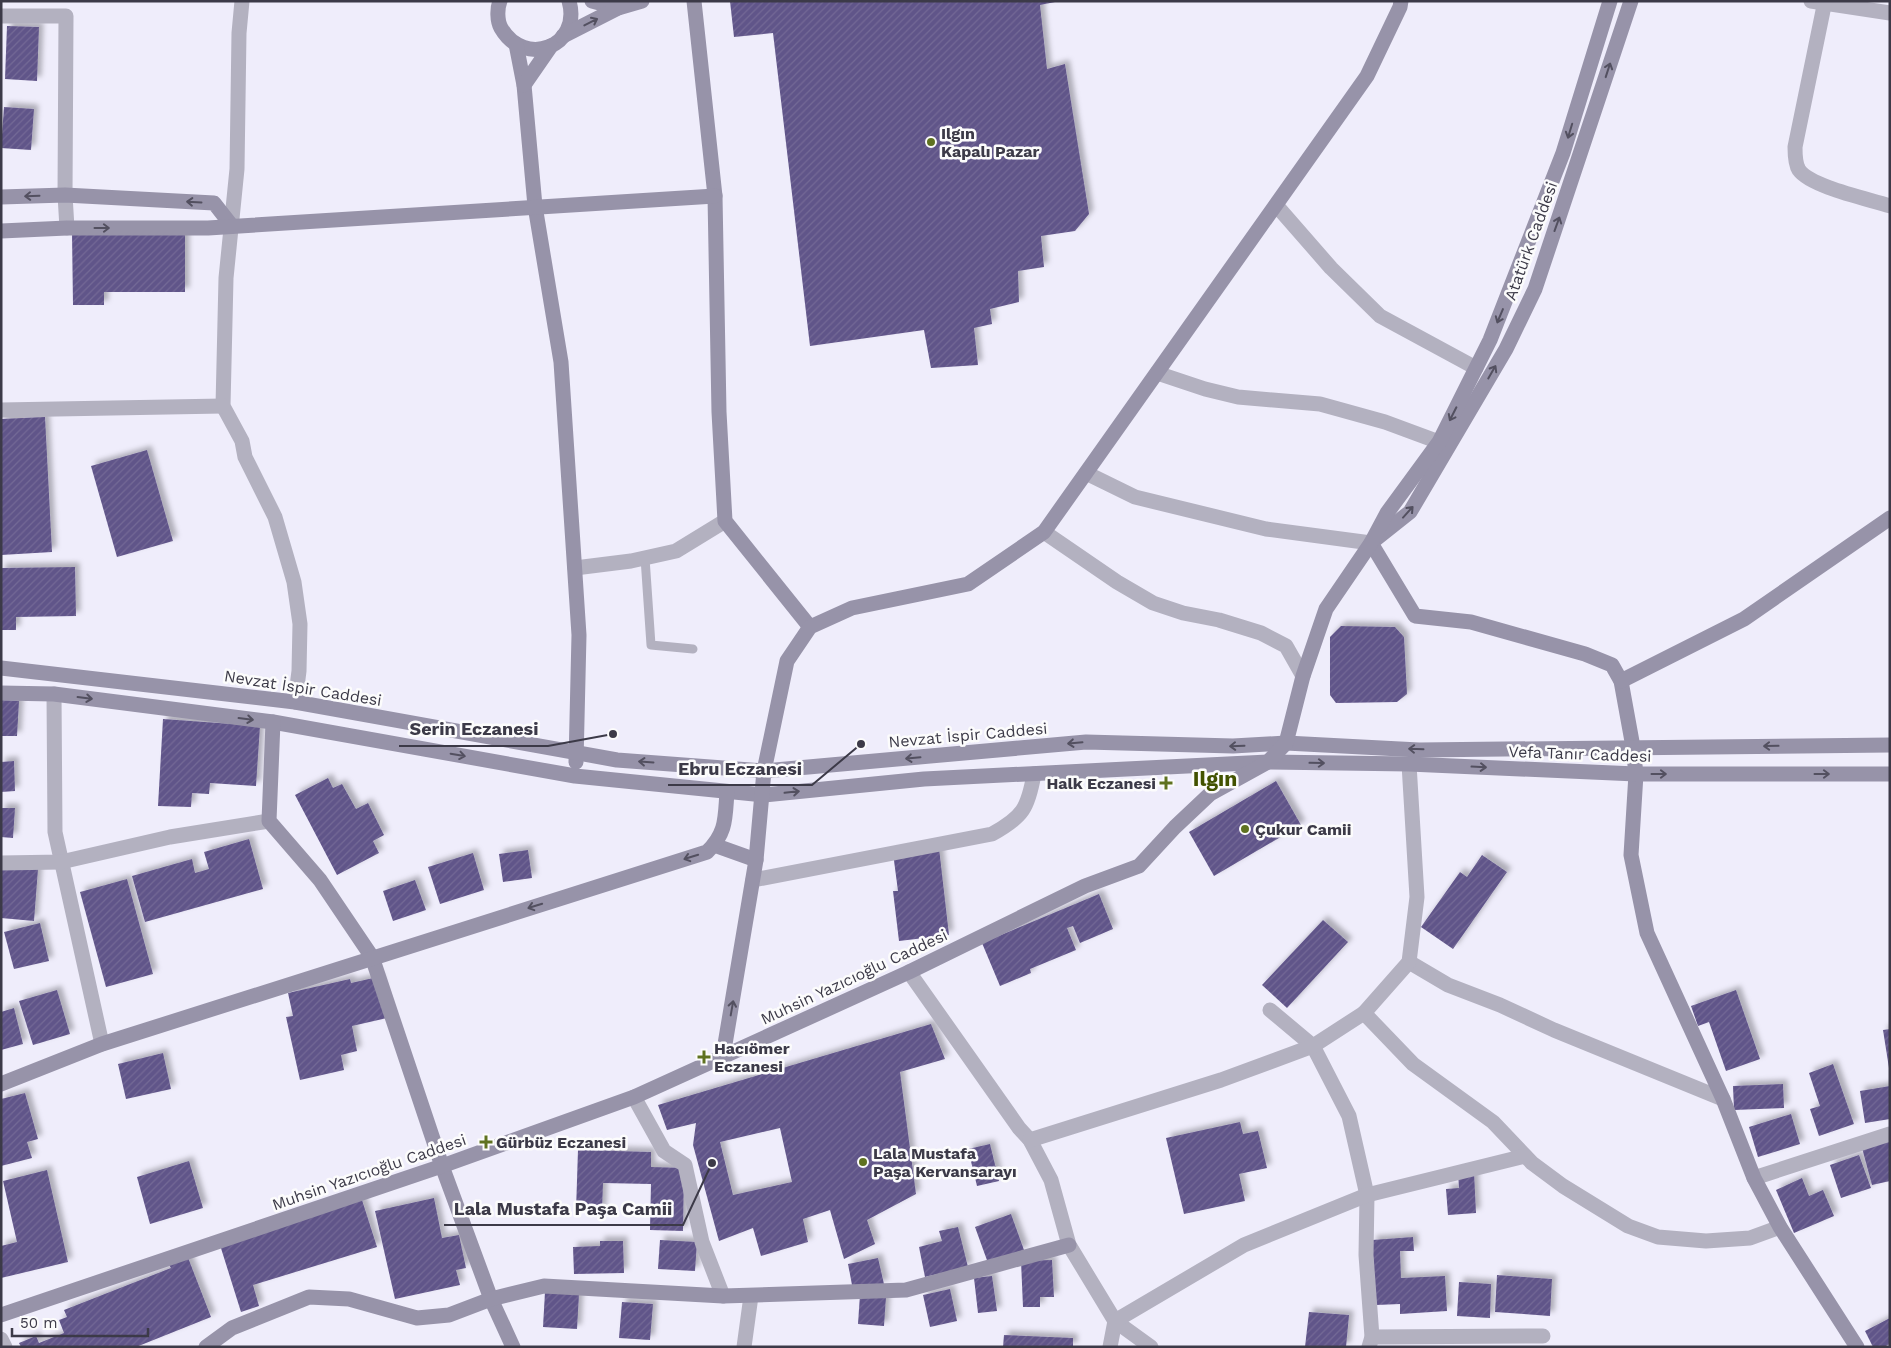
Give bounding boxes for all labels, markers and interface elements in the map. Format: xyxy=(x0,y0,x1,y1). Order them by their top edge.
one-way arrow xyxy=(583,17,598,27)
one-way arrow xyxy=(1604,62,1614,78)
one-way arrow xyxy=(1565,123,1574,139)
place label: Ilgın Kapalı Pazar xyxy=(941,124,1039,161)
marker: Ilgın Kapalı Pazar xyxy=(925,136,937,148)
street label: Atatürk Caddesi xyxy=(1501,179,1561,303)
one-way arrow xyxy=(24,192,40,201)
one-way arrow xyxy=(187,198,203,207)
one-way arrow xyxy=(1553,217,1562,232)
one-way arrow xyxy=(94,223,110,233)
one-way arrow xyxy=(1495,308,1505,323)
one-way arrow xyxy=(1487,366,1497,380)
one-way arrow xyxy=(1448,407,1458,422)
one-way arrow xyxy=(1403,505,1414,518)
street label: Nevzat İspir Caddesi xyxy=(223,666,383,710)
one-way arrow xyxy=(76,693,92,703)
callout: Serin Eczanesi xyxy=(399,713,548,746)
one-way arrow xyxy=(238,714,254,724)
text: Serin Eczanesi xyxy=(410,718,538,739)
street label: Nevzat İspir Caddesi xyxy=(888,719,1048,751)
one-way arrow xyxy=(1067,739,1083,748)
one-way arrow xyxy=(1229,741,1245,750)
one-way arrow xyxy=(1763,741,1780,751)
street label: Vefa Tanır Caddesi xyxy=(1508,742,1652,766)
one-way arrow xyxy=(1408,745,1424,754)
one-way arrow xyxy=(449,751,465,760)
callout: Ebru Eczanesi xyxy=(668,752,812,785)
one-way arrow xyxy=(905,753,921,762)
one-way arrow xyxy=(639,757,655,767)
text: Ebru Eczanesi xyxy=(678,758,802,779)
one-way arrow xyxy=(1309,759,1325,768)
one-way arrow xyxy=(1471,762,1487,772)
district label: Ilgın xyxy=(1193,766,1237,791)
one-way arrow xyxy=(1650,769,1667,779)
one-way arrow xyxy=(1813,769,1829,779)
place label: Halk Eczanesi xyxy=(1046,774,1156,793)
marker: Halk Eczanesi xyxy=(1160,777,1172,789)
one-way arrow xyxy=(784,787,800,797)
place label: Çukur Camii xyxy=(1255,820,1351,839)
marker: Çukur Camii xyxy=(1239,823,1251,835)
one-way arrow xyxy=(683,853,699,863)
one-way arrow xyxy=(528,901,544,911)
street label: Muhsin Yazıcıoğlu Caddesi xyxy=(758,925,950,1029)
one-way arrow xyxy=(727,1000,737,1016)
place label: Hacıömer Eczanesi xyxy=(714,1039,790,1076)
marker: Hacıömer Eczanesi xyxy=(698,1051,710,1063)
street label: Muhsin Yazıcıoğlu Caddesi xyxy=(270,1130,468,1214)
place label: Gürbüz Eczanesi xyxy=(496,1133,626,1152)
marker: Gürbüz Eczanesi xyxy=(480,1136,492,1148)
place label: Lala Mustafa Paşa Kervansarayı xyxy=(873,1144,1017,1181)
marker: Lala Mustafa Paşa Kervansarayı xyxy=(857,1156,869,1168)
callout: Lala Mustafa Paşa Camii xyxy=(444,1192,683,1225)
text: Lala Mustafa Paşa Camii xyxy=(454,1198,672,1219)
scale bar xyxy=(12,1306,149,1338)
text: 50 m xyxy=(20,1314,57,1332)

